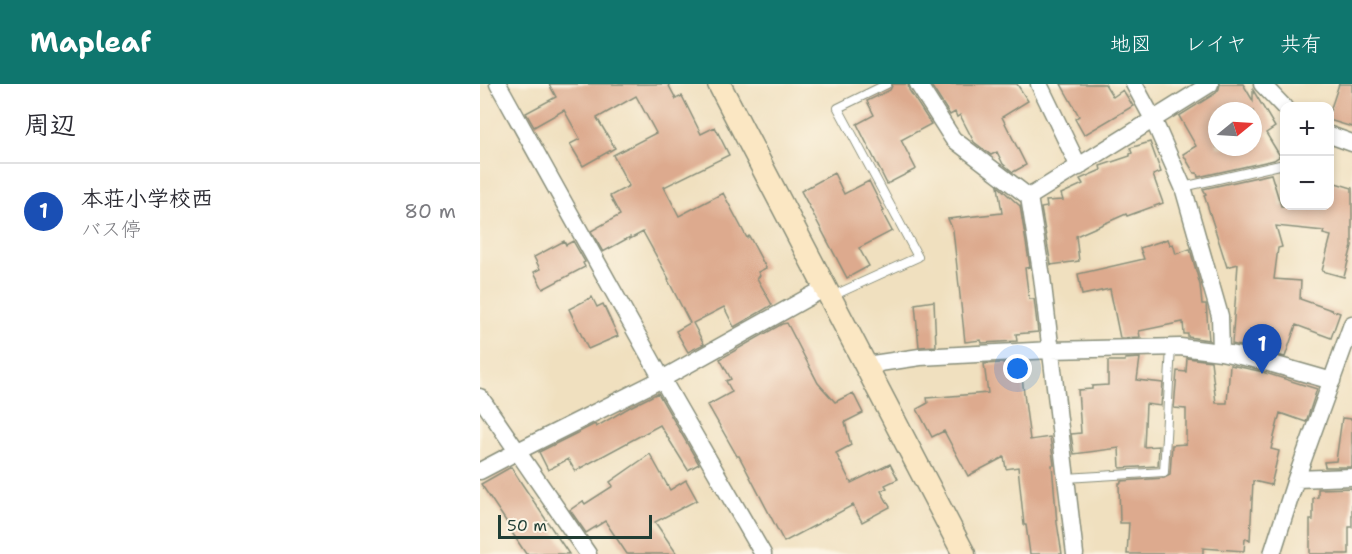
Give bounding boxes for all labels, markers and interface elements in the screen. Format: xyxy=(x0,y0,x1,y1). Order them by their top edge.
text: Mapleaf xyxy=(30,23,151,61)
text: 地図 xyxy=(1110,30,1152,58)
text: レイヤ xyxy=(1185,30,1247,58)
text: 共有 xyxy=(1280,30,1322,58)
north arrow xyxy=(1208,102,1262,156)
map controls xyxy=(1280,102,1334,210)
button: + xyxy=(1280,102,1334,156)
text: 周辺 xyxy=(24,107,76,142)
button: − xyxy=(1280,156,1334,210)
text: 本荘小学校西 xyxy=(81,184,213,213)
text: 1 xyxy=(39,198,48,224)
text: 80 m xyxy=(404,198,456,224)
text: バス停 xyxy=(81,216,141,242)
pin: 1 xyxy=(1242,324,1282,374)
your location xyxy=(1003,354,1032,383)
scale bar xyxy=(498,512,652,540)
text: 50 m xyxy=(507,515,547,536)

